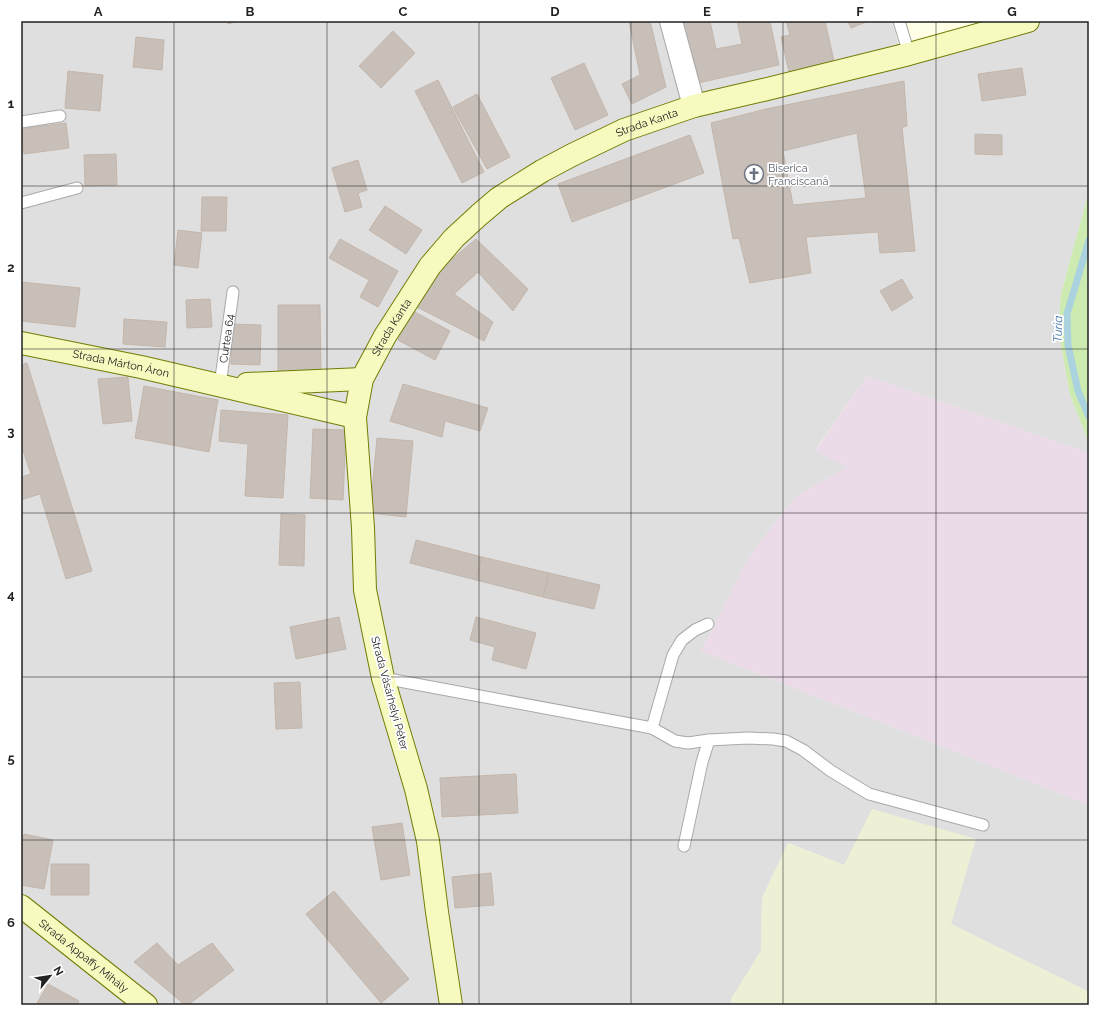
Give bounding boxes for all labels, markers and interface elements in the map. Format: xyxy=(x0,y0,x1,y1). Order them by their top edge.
text: A xyxy=(94,4,103,19)
text: B xyxy=(246,4,255,19)
text: C xyxy=(399,4,408,19)
text: D xyxy=(550,4,560,19)
text: E xyxy=(703,4,711,19)
text: F xyxy=(856,4,864,19)
text: G xyxy=(1007,4,1017,19)
text: 1 xyxy=(8,96,15,111)
street label: Strada Kanta xyxy=(614,106,680,140)
place label: Biserica Franciscană xyxy=(768,162,829,188)
church icon: Biserica Franciscană xyxy=(743,163,765,185)
text: 2 xyxy=(7,260,15,275)
street label: Strada Kanta xyxy=(369,296,414,359)
street label: Curtea 64 xyxy=(217,313,237,364)
water label: Turia xyxy=(1051,315,1065,343)
street label: Strada Márton Áron xyxy=(71,347,170,380)
text: 3 xyxy=(7,424,15,439)
text: 4 xyxy=(7,587,15,602)
street label: Strada Vásárhelyi Péter xyxy=(368,635,411,752)
text: 5 xyxy=(7,751,15,766)
text: 6 xyxy=(7,915,15,930)
street label: Strada Appaffy Mihály xyxy=(36,917,131,996)
north arrow xyxy=(30,956,70,996)
text: N xyxy=(50,964,66,978)

